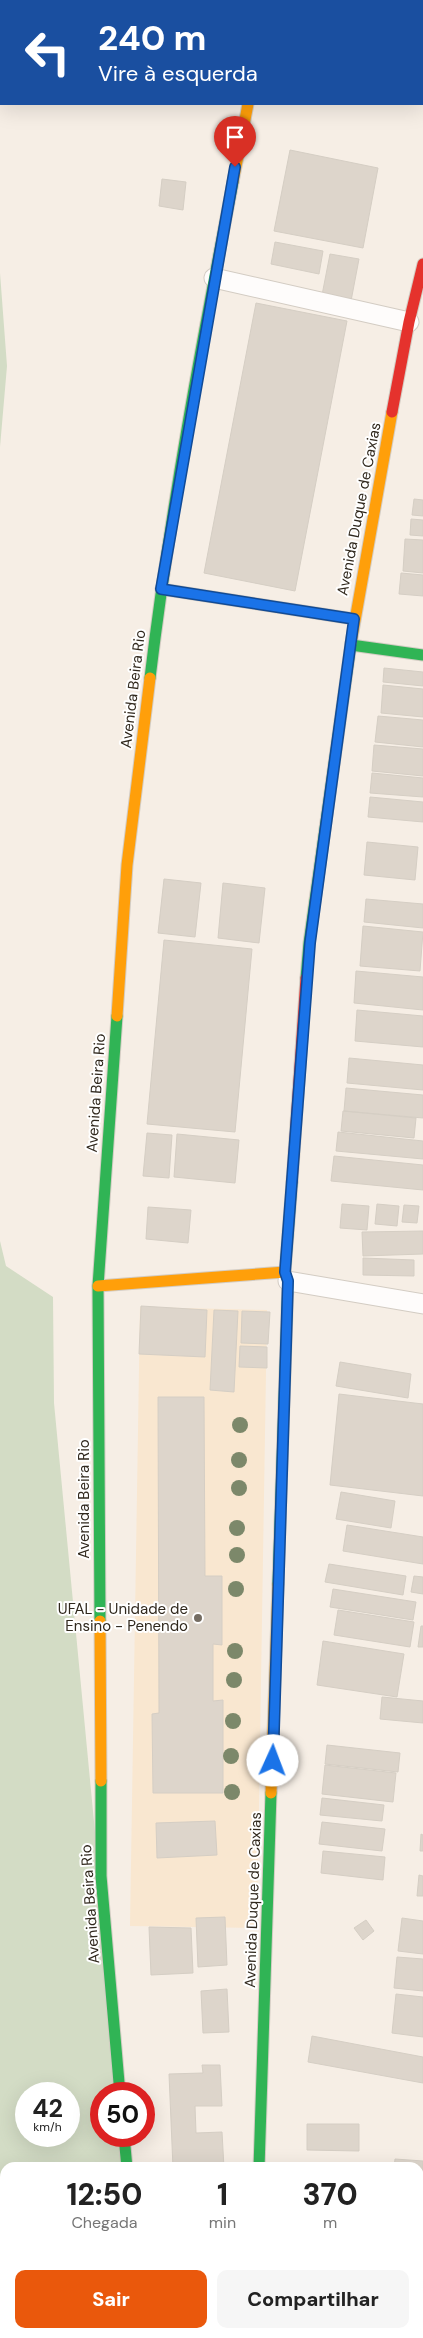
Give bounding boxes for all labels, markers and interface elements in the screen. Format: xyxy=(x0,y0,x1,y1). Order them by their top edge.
text: 240 m xyxy=(98,15,207,61)
icon: left xyxy=(15,20,80,85)
text: Vire à esquerda xyxy=(98,59,258,88)
pin xyxy=(214,116,256,167)
icon: arrive xyxy=(221,123,249,151)
street label: Avenida Duque de Caxias xyxy=(332,421,386,597)
street label: Avenida Beira Rio xyxy=(116,628,150,749)
street label: Avenida Beira Rio xyxy=(82,1033,110,1153)
street label: Avenida Beira Rio xyxy=(74,1439,94,1559)
place label: UFAL - Unidade de Ensino - Penendo xyxy=(58,1599,188,1636)
marker: UFAL - Unidade de Ensino - Penendo xyxy=(192,1612,204,1624)
position arrow xyxy=(246,1734,298,1786)
street label: Avenida Duque de Caxias xyxy=(240,1812,266,1988)
street label: Avenida Beira Rio xyxy=(76,1844,104,1964)
speed limit sign: 50 xyxy=(90,2082,155,2147)
text: 42 xyxy=(32,2092,63,2125)
text: km/h xyxy=(33,2119,62,2135)
text: 12:50 xyxy=(66,2175,142,2214)
text: 1 xyxy=(217,2175,228,2214)
text: 370 xyxy=(303,2175,358,2214)
text: Chegada xyxy=(71,2212,137,2233)
text: min xyxy=(209,2212,236,2233)
text: m xyxy=(323,2212,337,2233)
button: Sair xyxy=(15,2270,207,2328)
button: Compartilhar xyxy=(217,2270,409,2328)

